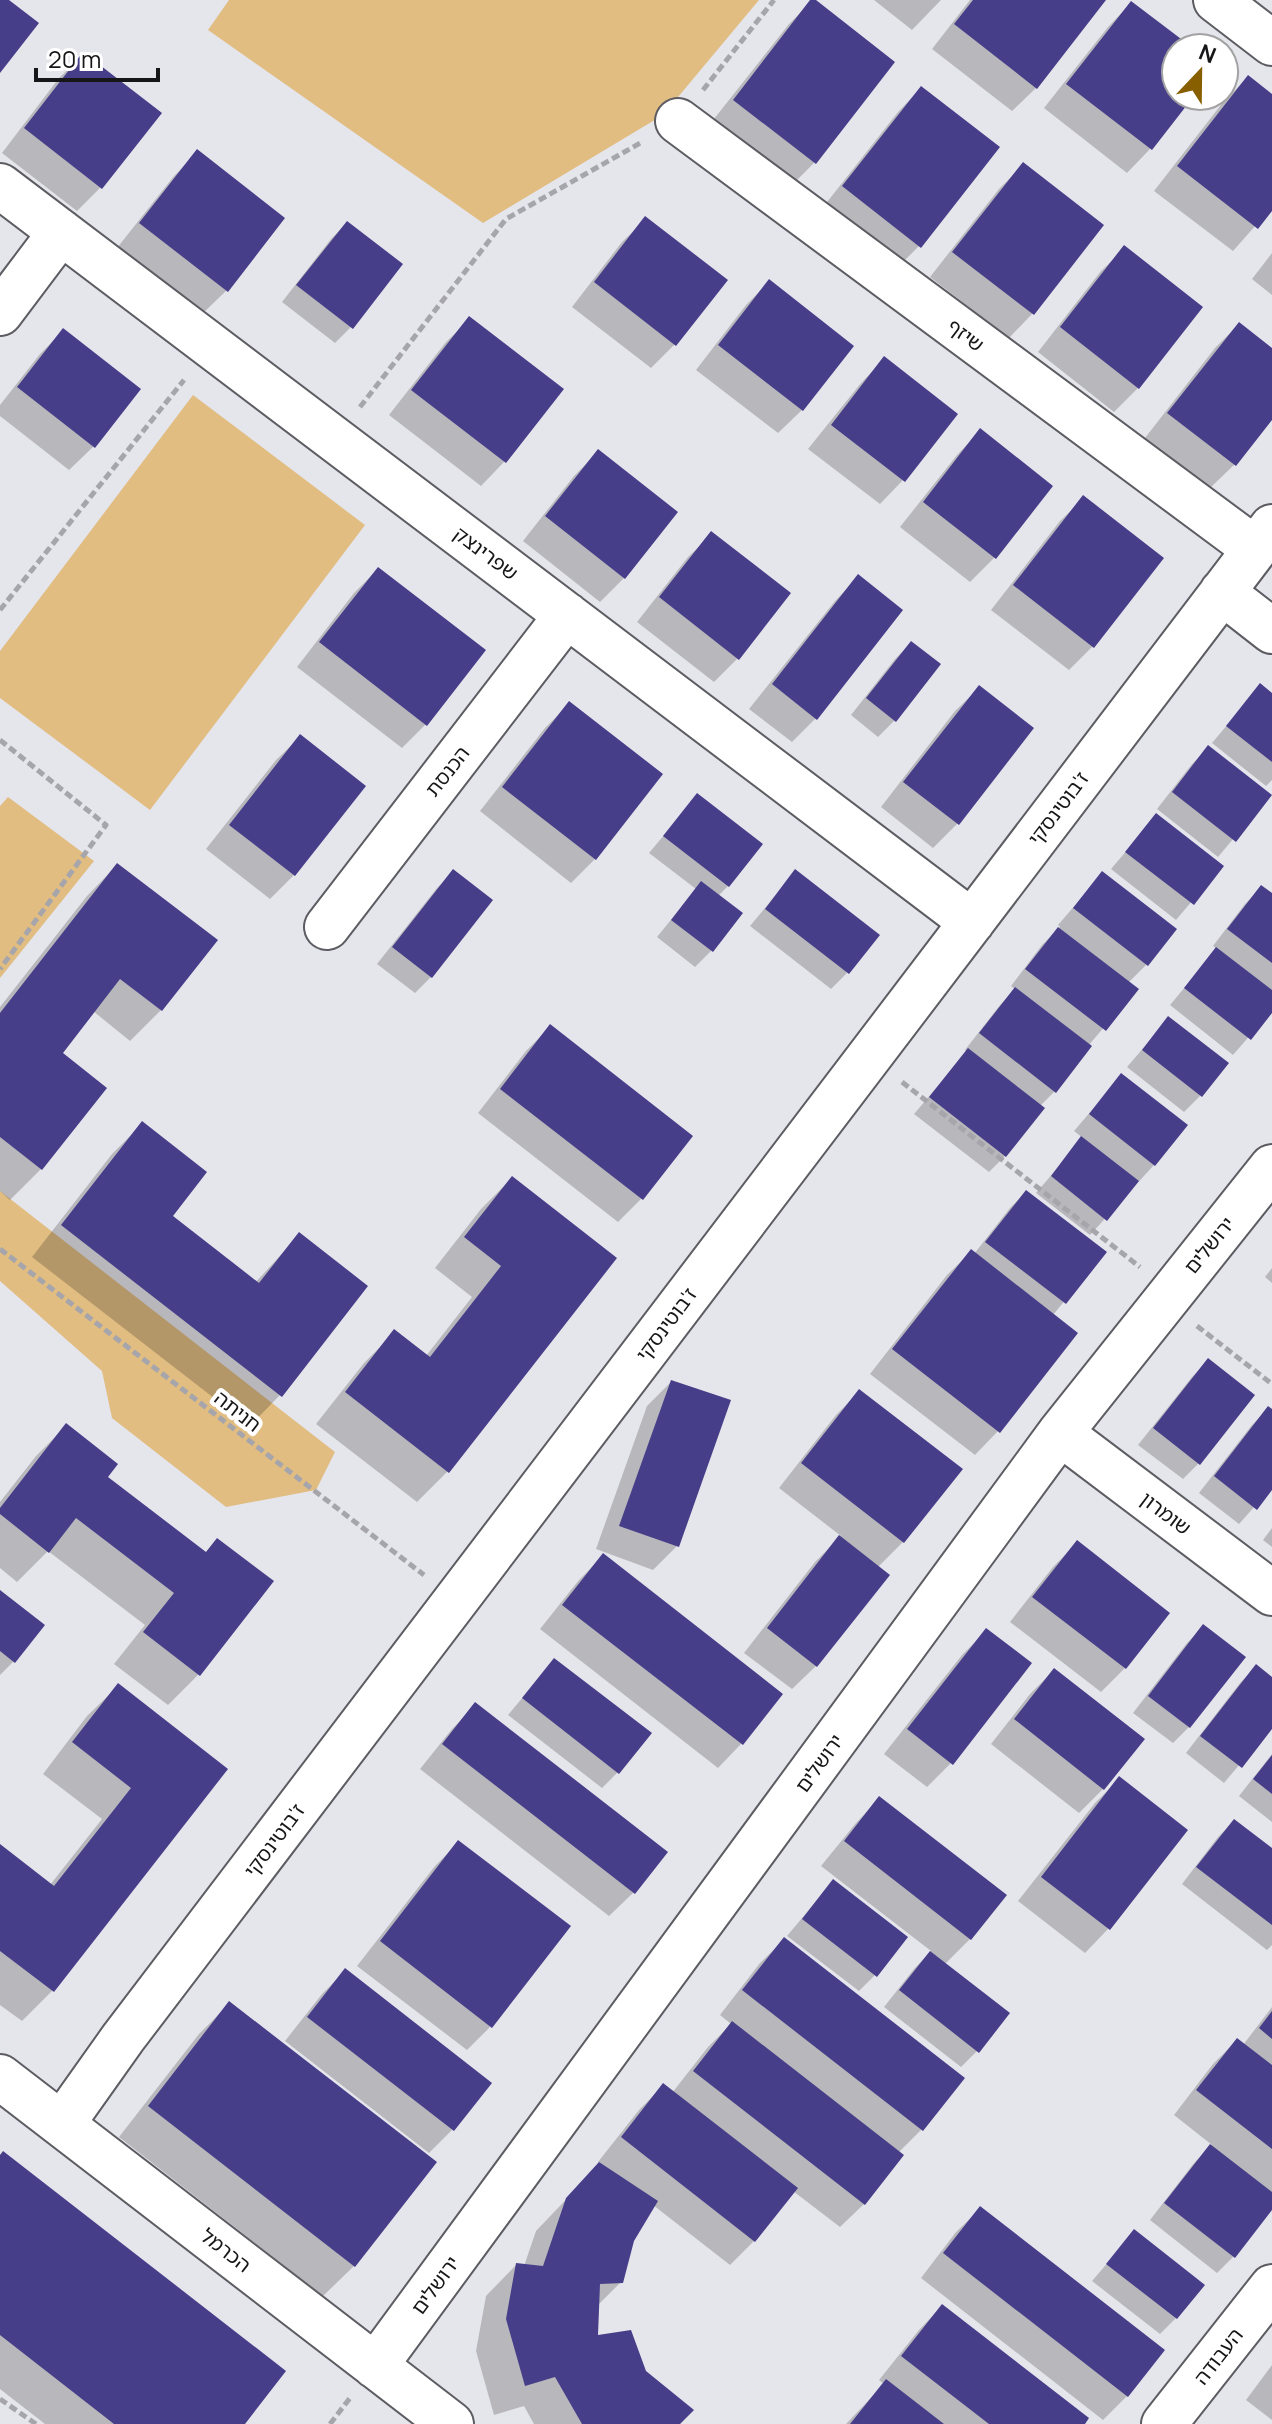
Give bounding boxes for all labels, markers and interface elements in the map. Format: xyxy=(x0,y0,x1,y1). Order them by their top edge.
scale bar xyxy=(36,32,158,82)
north arrow xyxy=(1160,32,1240,112)
text: N xyxy=(1195,37,1220,70)
text: 20 m xyxy=(48,42,101,75)
street label: שיזף xyxy=(942,312,990,358)
street label: שפרינצק xyxy=(448,520,524,586)
street label: הכנסת xyxy=(419,740,475,802)
street label: ז'בוטינסקי xyxy=(1022,766,1094,850)
street label: ירושלים xyxy=(1178,1211,1240,1279)
street label: ז'בוטינסקי xyxy=(630,1282,702,1366)
street label: חניתה xyxy=(209,1384,267,1438)
street label: שומרון xyxy=(1135,1485,1197,1541)
street label: ירושלים xyxy=(789,1728,849,1798)
street label: ז'בוטינסקי xyxy=(238,1798,310,1882)
street label: הכרמל xyxy=(195,2222,257,2278)
street label: ירושלים xyxy=(405,2250,465,2320)
street label: העבודה xyxy=(1187,2322,1249,2390)

